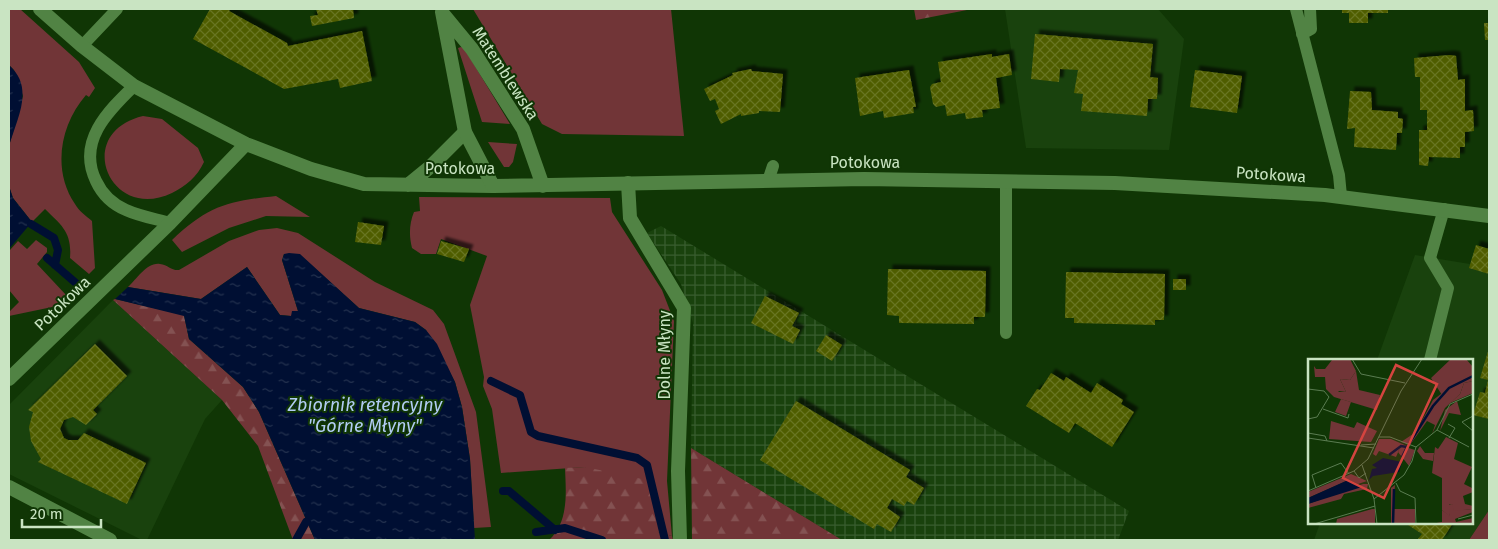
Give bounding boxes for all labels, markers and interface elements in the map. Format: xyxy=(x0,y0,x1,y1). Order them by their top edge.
street label: Matemblewska xyxy=(468,23,543,124)
street label: Potokowa xyxy=(830,153,900,172)
street label: Potokowa xyxy=(425,159,495,178)
street label: Potokowa xyxy=(1235,163,1307,186)
street label: Potokowa xyxy=(30,272,94,335)
street label: Dolne Młyny xyxy=(655,310,674,400)
inset map xyxy=(1308,359,1473,524)
water label: Zbiornik retencyjny "Górne Młyny" xyxy=(287,394,444,437)
scale bar xyxy=(22,496,101,528)
text: 20 m xyxy=(30,505,63,523)

